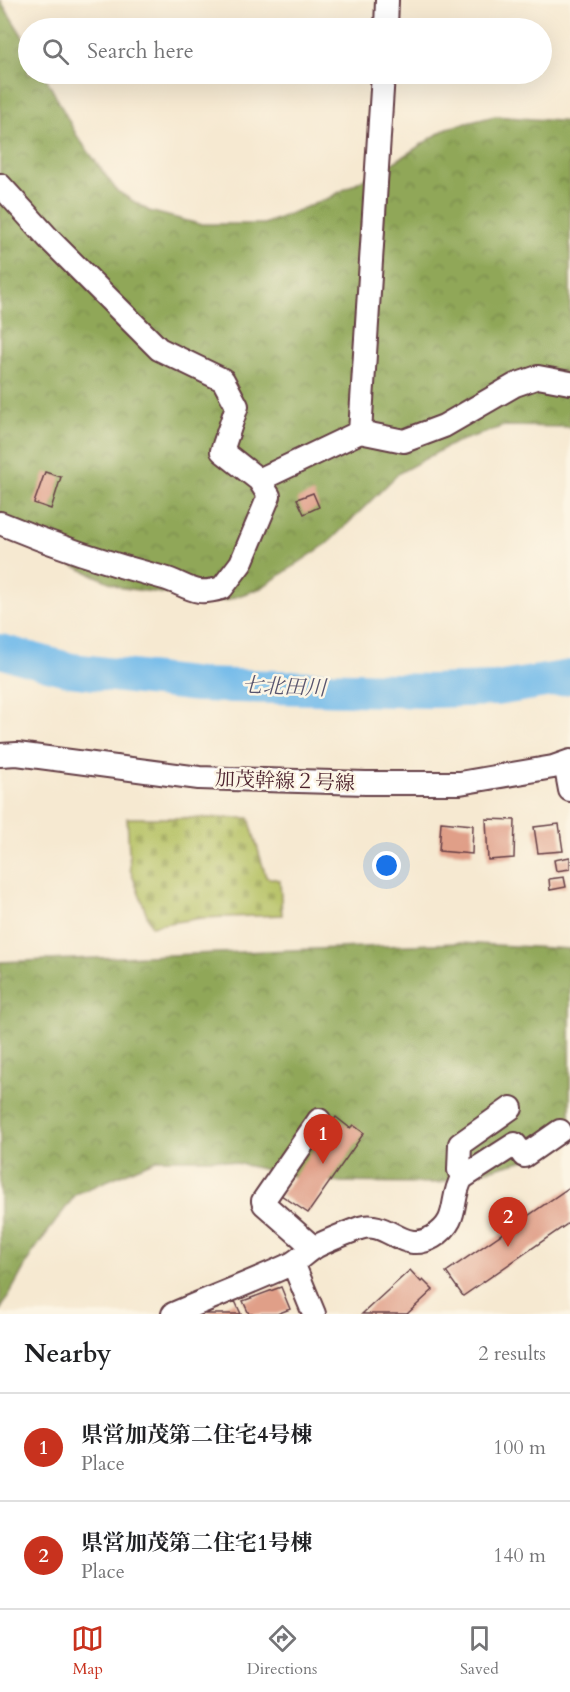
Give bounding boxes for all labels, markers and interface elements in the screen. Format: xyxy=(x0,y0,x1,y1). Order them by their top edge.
search box xyxy=(18,18,552,84)
icon: search xyxy=(39,35,72,68)
text: Search here xyxy=(87,36,194,66)
water label: 七北田川 xyxy=(242,671,328,703)
street label: 加茂幹線２号線 xyxy=(215,765,355,797)
your location xyxy=(372,851,401,880)
pin: 1 xyxy=(304,1114,342,1164)
pin: 2 xyxy=(488,1198,528,1247)
text: Nearby xyxy=(24,1336,112,1371)
text: 2 results xyxy=(478,1340,546,1367)
text: 県営加茂第二住宅4号棟 xyxy=(81,1420,312,1450)
text: 1 xyxy=(38,1434,49,1461)
text: 100 m xyxy=(493,1434,546,1461)
text: Place xyxy=(81,1450,125,1477)
text: 県営加茂第二住宅1号棟 xyxy=(81,1528,312,1558)
text: 2 xyxy=(38,1542,49,1569)
text: 140 m xyxy=(493,1542,546,1569)
text: Place xyxy=(81,1558,125,1585)
tab: Map xyxy=(71,1622,104,1680)
tab: Directions xyxy=(247,1622,317,1680)
tab: Saved xyxy=(460,1622,499,1680)

